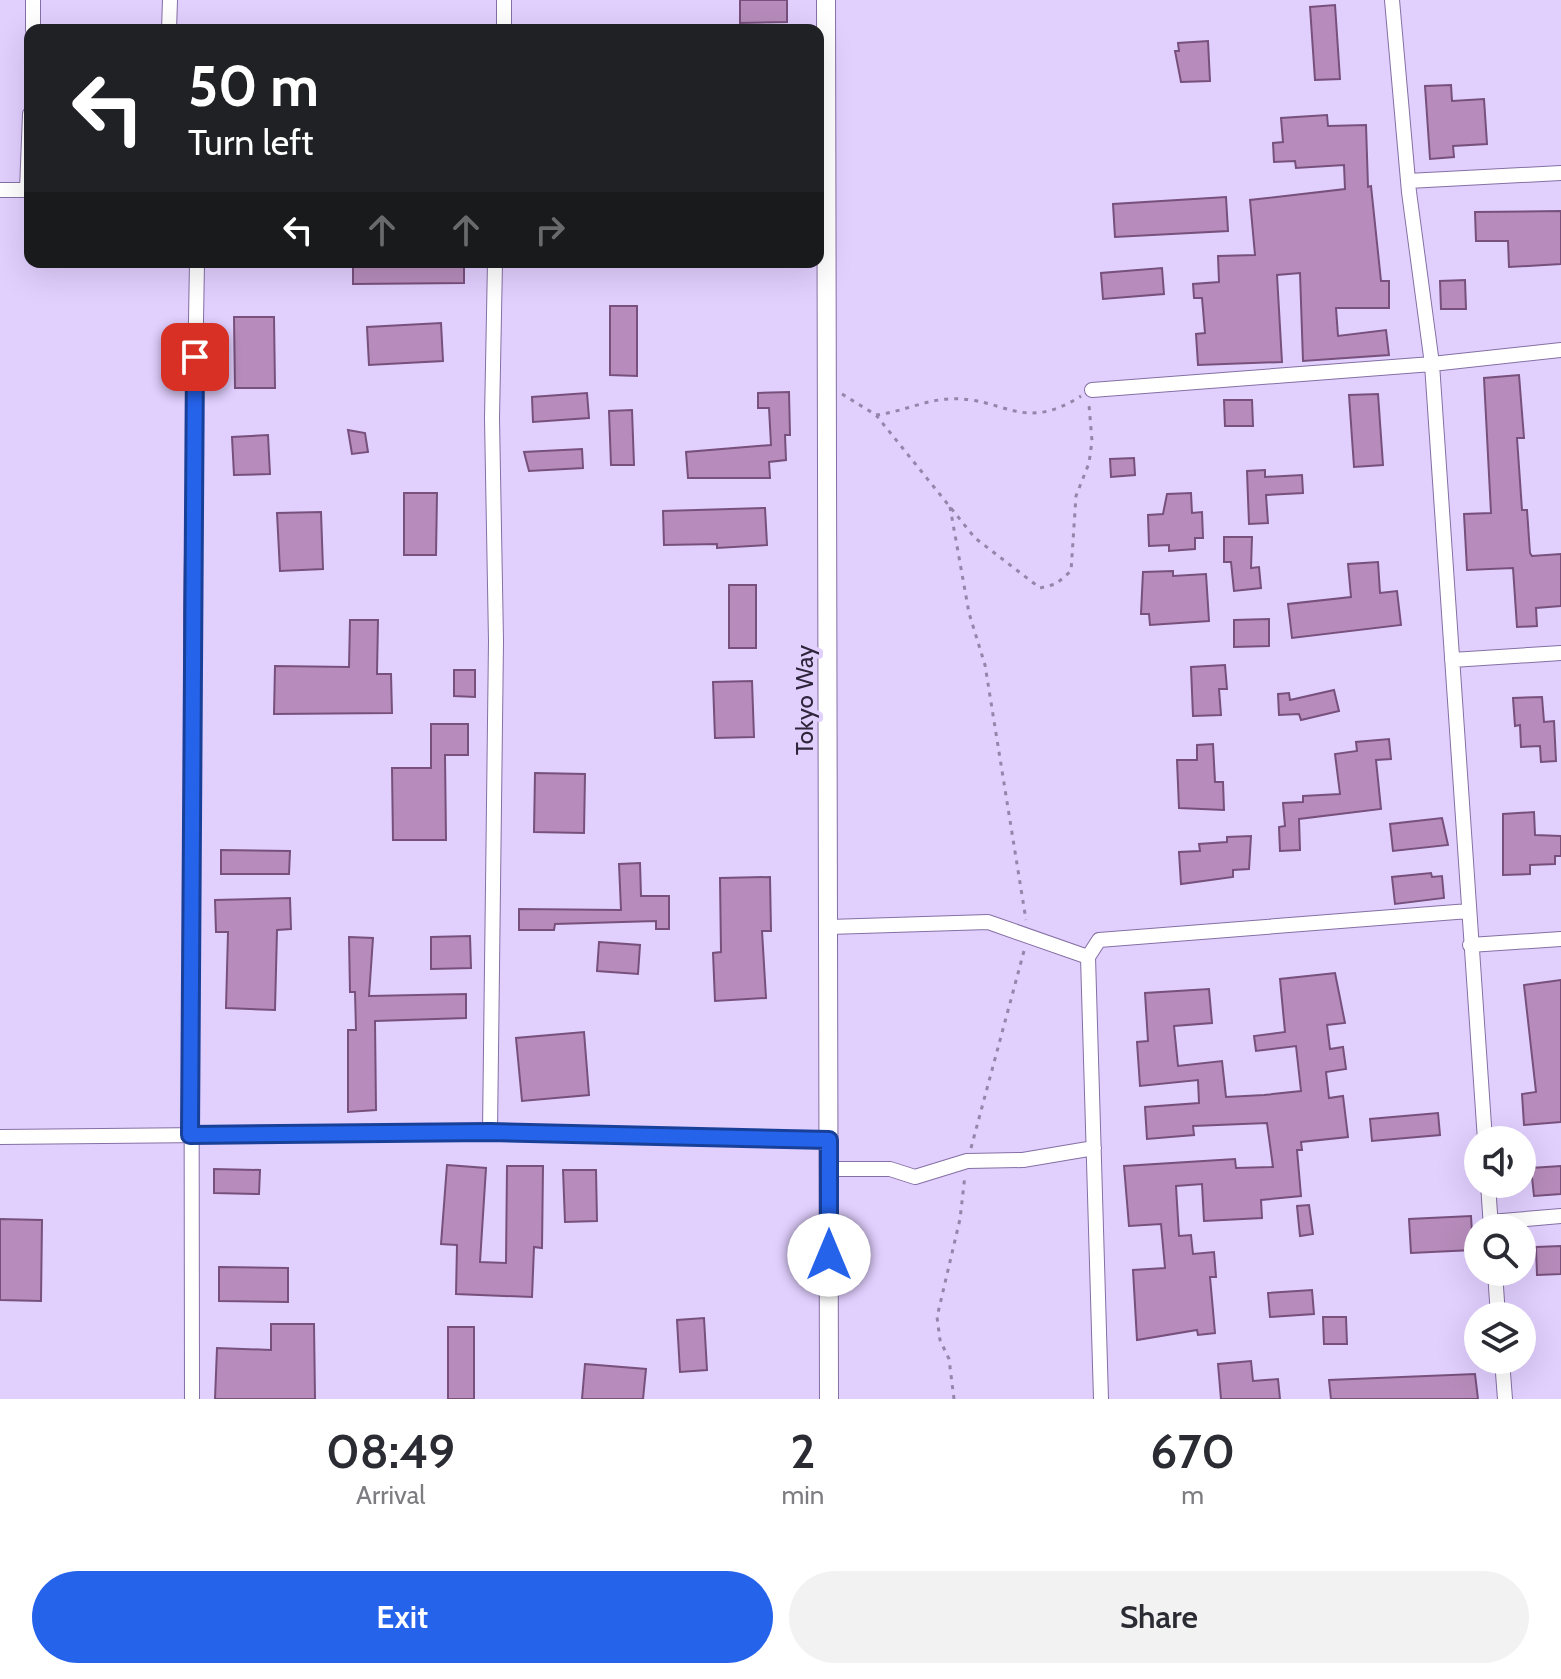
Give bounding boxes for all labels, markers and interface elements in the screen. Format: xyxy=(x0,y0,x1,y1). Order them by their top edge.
text: 50 m xyxy=(188,52,319,120)
icon: left xyxy=(56,56,160,160)
text: Turn left xyxy=(188,120,313,164)
icon: left xyxy=(276,208,320,252)
icon: ahead xyxy=(360,208,404,252)
icon: ahead xyxy=(444,208,488,252)
icon: right xyxy=(528,208,572,252)
pin xyxy=(161,323,229,391)
icon: arrive xyxy=(173,335,217,379)
street label: Tokyo Way xyxy=(790,645,819,755)
map controls xyxy=(1464,1126,1536,1374)
button: sound xyxy=(1464,1126,1536,1198)
position arrow xyxy=(787,1213,871,1297)
button: search xyxy=(1464,1214,1536,1286)
button: layers xyxy=(1464,1302,1536,1374)
text: 08:49 xyxy=(326,1422,455,1480)
text: 2 xyxy=(790,1422,815,1480)
text: 670 xyxy=(1150,1422,1235,1480)
text: Arrival xyxy=(356,1479,425,1511)
text: min xyxy=(781,1479,824,1511)
text: m xyxy=(1181,1479,1204,1511)
button: Exit xyxy=(32,1571,773,1663)
button: Share xyxy=(789,1571,1529,1663)

